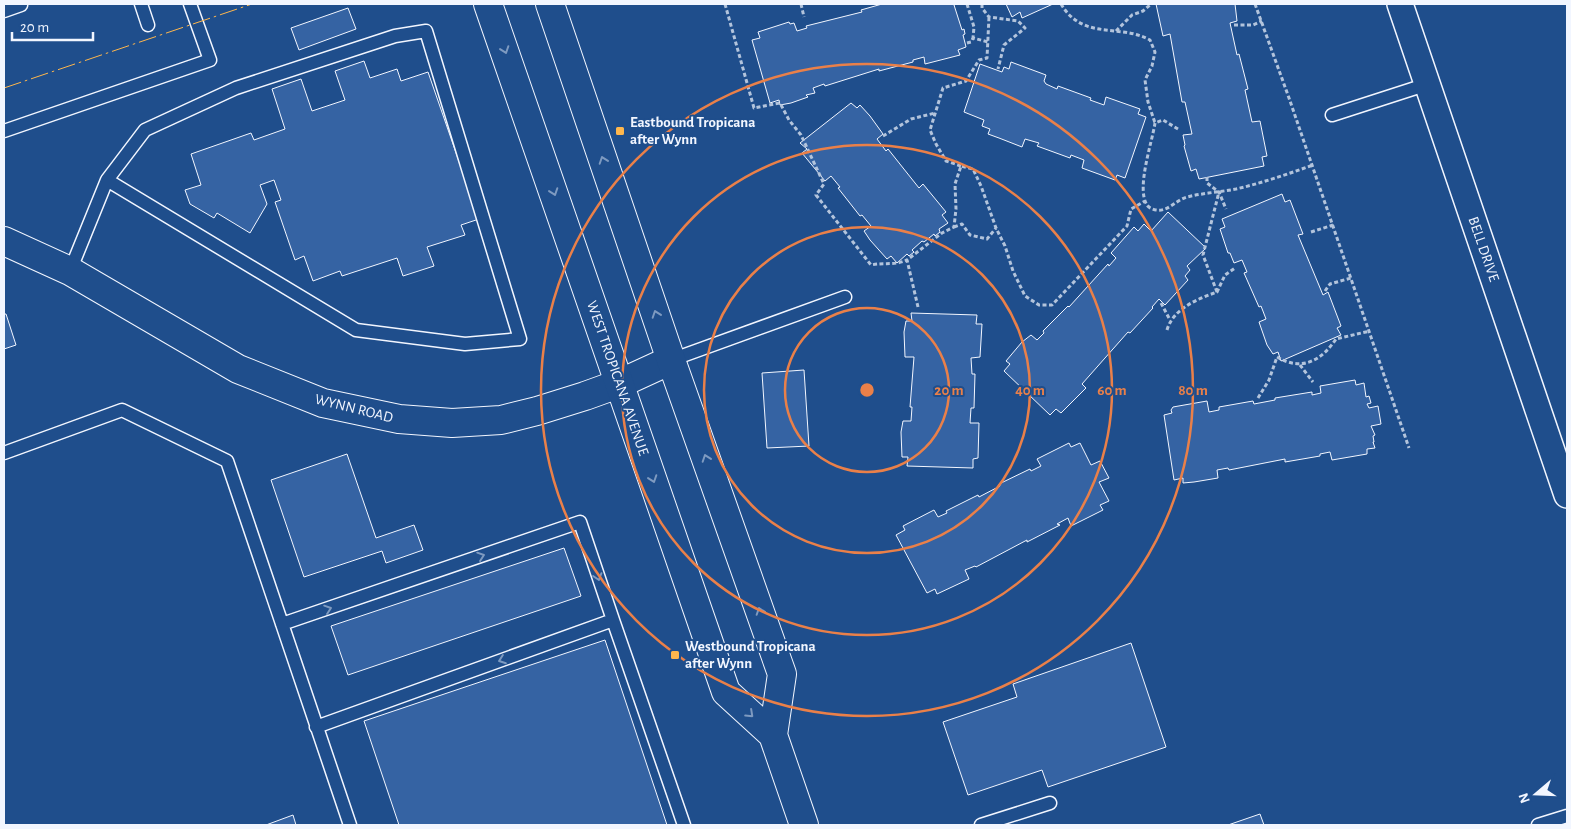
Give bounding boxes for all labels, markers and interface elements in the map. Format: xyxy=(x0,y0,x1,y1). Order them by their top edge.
scale bar xyxy=(12,10,94,42)
text: 20 m xyxy=(20,20,49,35)
one-way arrow xyxy=(499,45,509,53)
place label: Eastbound Tropicana after Wynn xyxy=(630,115,755,147)
marker: Eastbound Tropicana after Wynn xyxy=(614,125,626,137)
one-way arrow xyxy=(599,156,609,165)
one-way arrow xyxy=(548,187,558,195)
street label: BELL DRIVE xyxy=(1465,215,1502,284)
street label: WEST TROPICANA AVENUE xyxy=(584,299,651,458)
one-way arrow xyxy=(651,310,661,318)
centre of rings xyxy=(858,381,876,399)
text: 20 m xyxy=(934,383,964,398)
text: 40 m xyxy=(1015,383,1045,398)
text: 60 m xyxy=(1097,383,1127,398)
text: 80 m xyxy=(1178,383,1208,398)
street label: WYNN ROAD xyxy=(313,392,395,426)
one-way arrow xyxy=(702,454,712,463)
one-way arrow xyxy=(647,474,657,482)
one-way arrow xyxy=(477,552,485,562)
one-way arrow xyxy=(593,572,603,581)
one-way arrow xyxy=(323,604,332,614)
one-way arrow xyxy=(756,608,766,616)
place label: Westbound Tropicana after Wynn xyxy=(685,639,816,671)
marker: Westbound Tropicana after Wynn xyxy=(669,649,681,661)
one-way arrow xyxy=(499,654,507,664)
one-way arrow xyxy=(744,708,753,717)
north arrow xyxy=(1511,769,1561,819)
text: N xyxy=(1516,791,1533,805)

